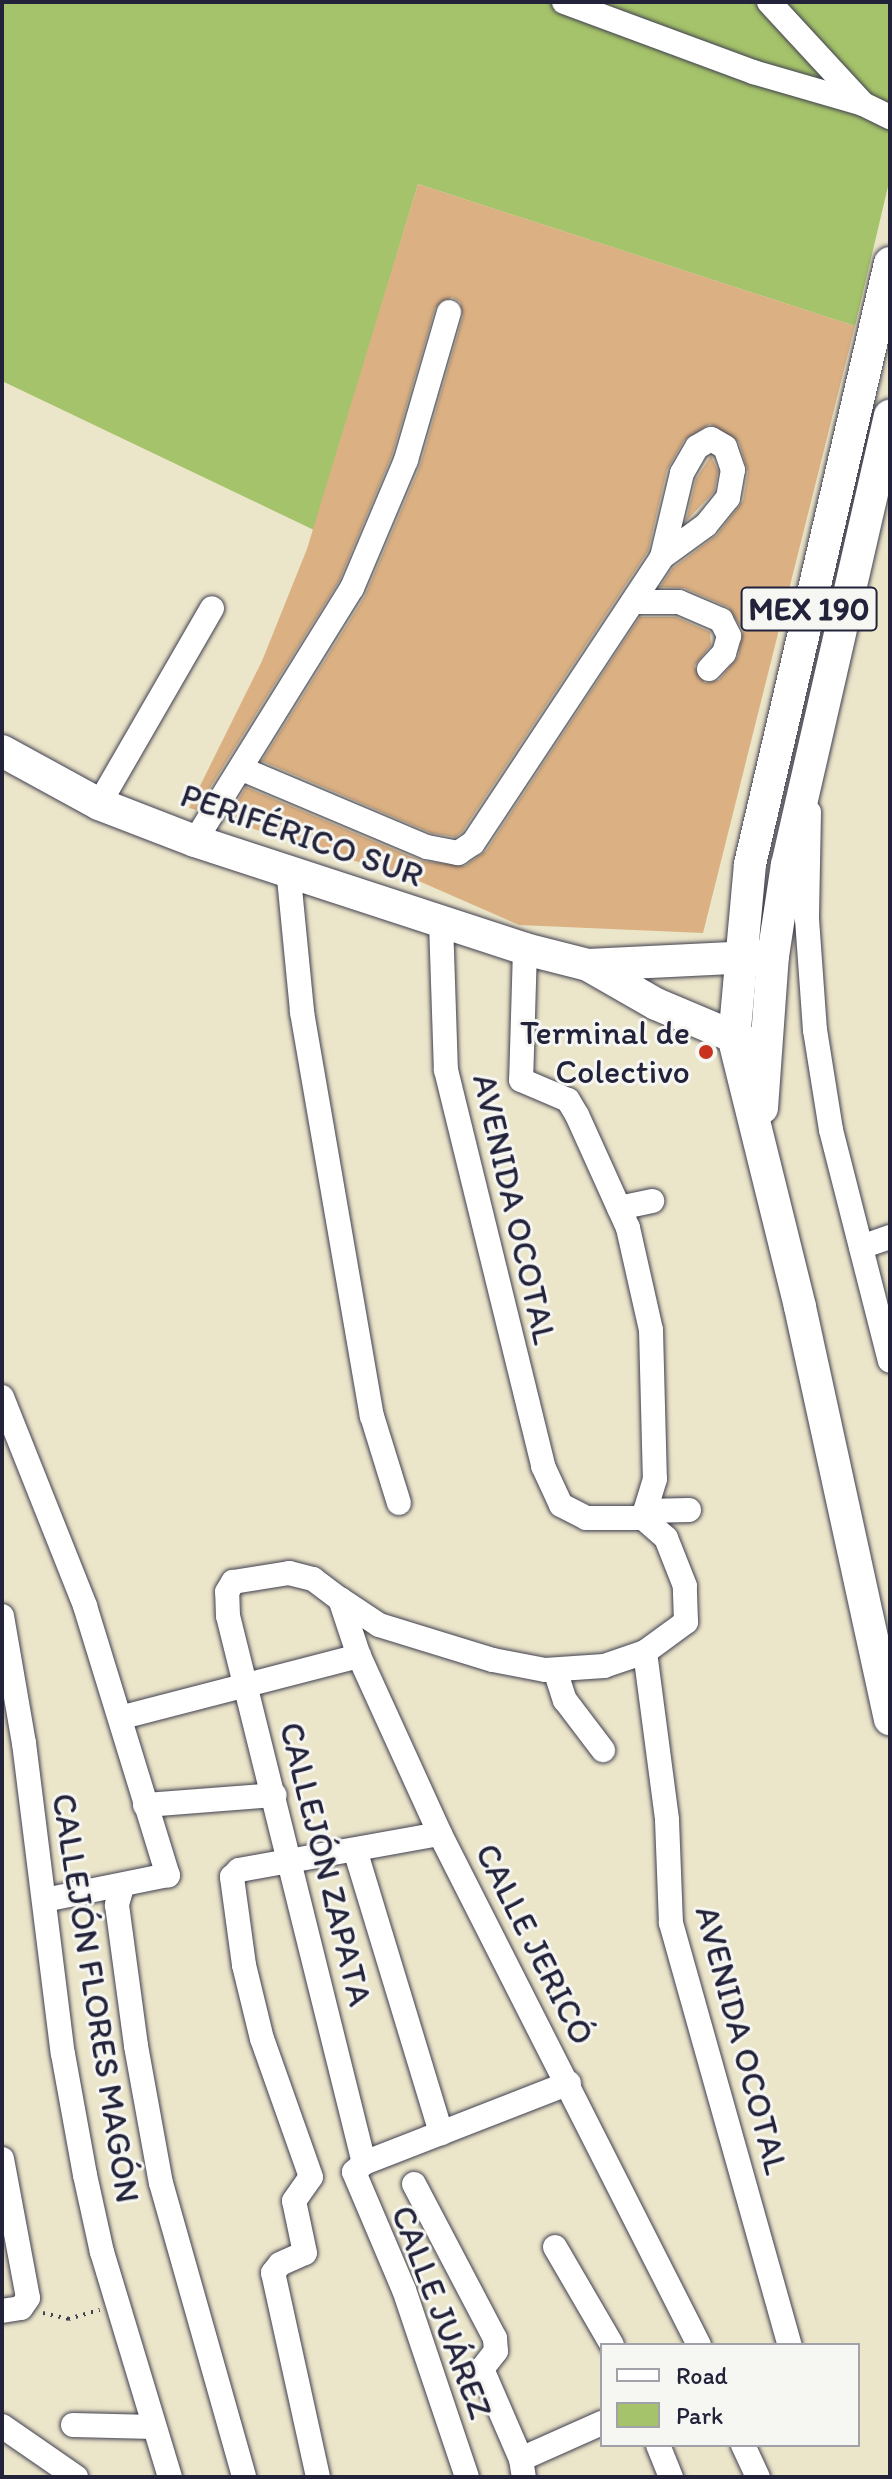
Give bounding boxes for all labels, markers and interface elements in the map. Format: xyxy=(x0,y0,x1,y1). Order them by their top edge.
road number: MEX 190 xyxy=(739,581,879,637)
street label: PERIFÉRICO SUR xyxy=(175,774,429,896)
place label: Terminal de Colectivo xyxy=(519,1012,690,1092)
marker: Terminal de Colectivo xyxy=(697,1043,715,1061)
street label: AVENIDA OCOTAL xyxy=(464,1070,566,1348)
street label: CALLEJÓN ZAPATA xyxy=(271,1717,381,2011)
street label: CALLEJÓN FLORES MAGÓN xyxy=(43,1790,149,2206)
street label: CALLE JERICÓ xyxy=(468,1838,602,2050)
street label: AVENIDA OCOTAL xyxy=(687,1901,797,2179)
street label: CALLE JUÁREZ xyxy=(383,2200,501,2424)
legend xyxy=(600,2343,860,2447)
text: Road xyxy=(676,2361,728,2390)
text: Park xyxy=(676,2401,723,2430)

